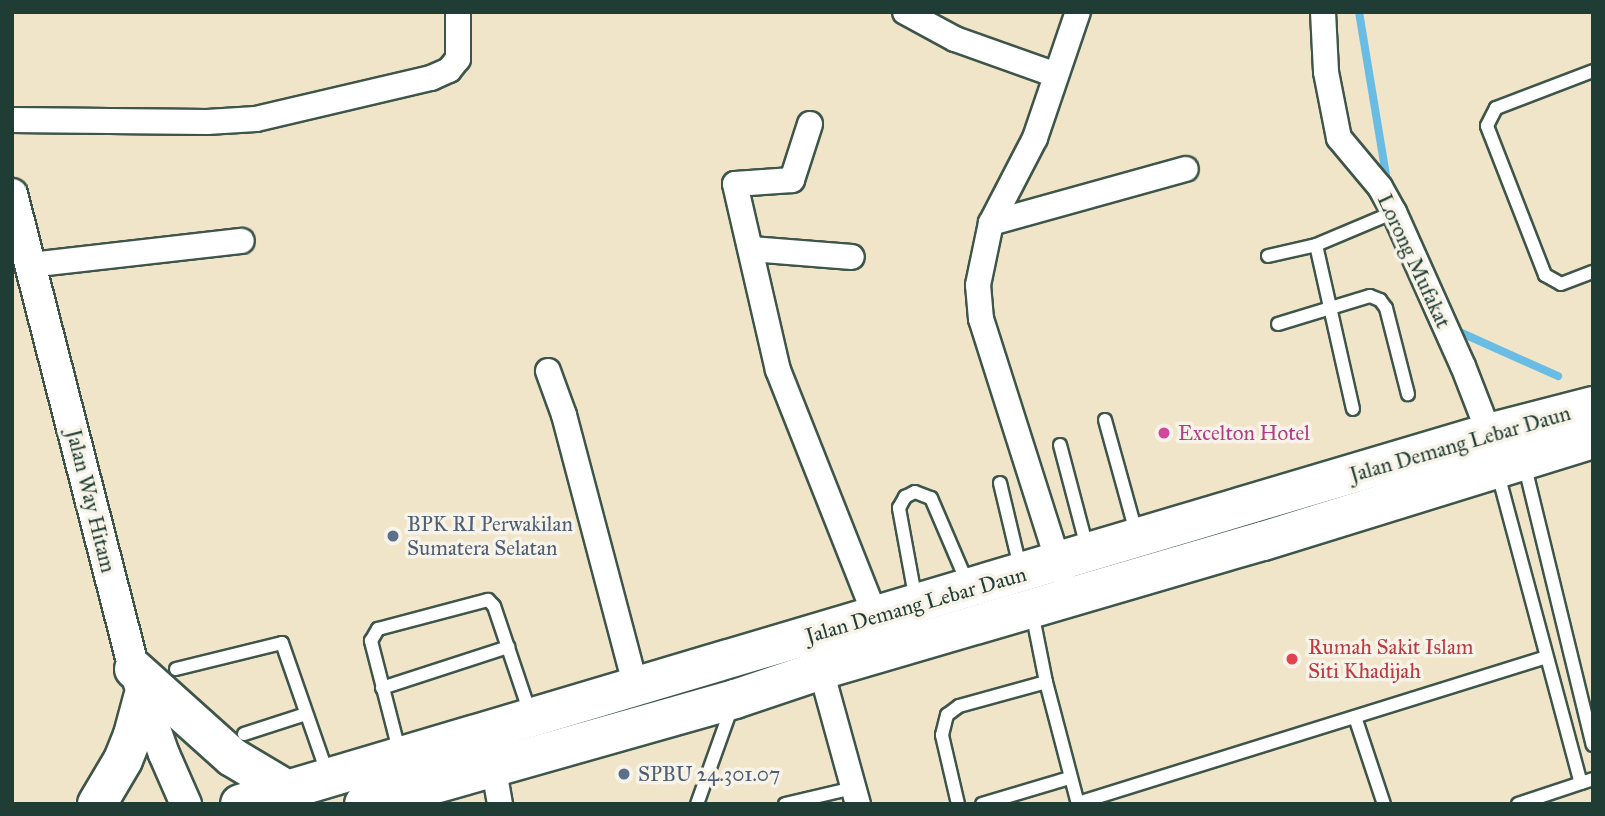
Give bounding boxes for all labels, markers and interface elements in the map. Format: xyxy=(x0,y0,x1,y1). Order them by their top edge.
street label: Lorong Mufakat xyxy=(1372,190,1456,332)
street label: Jalan Demang Lebar Daun xyxy=(1347,400,1573,488)
place label: Excelton Hotel xyxy=(1178,420,1310,446)
marker: Excelton Hotel xyxy=(1156,425,1172,441)
street label: Jalan Way Hitam xyxy=(61,427,121,575)
place label: BPK RI Perwakilan Sumatera Selatan xyxy=(407,511,573,561)
marker: BPK RI Perwakilan Sumatera Selatan xyxy=(385,528,401,544)
street label: Jalan Demang Lebar Daun xyxy=(803,561,1029,649)
place label: Rumah Sakit Islam Siti Khadijah xyxy=(1308,634,1473,684)
marker: Rumah Sakit Islam Siti Khadijah xyxy=(1282,649,1302,669)
place label: SPBU 24.301.07 xyxy=(638,761,780,787)
marker: SPBU 24.301.07 xyxy=(616,766,632,782)

